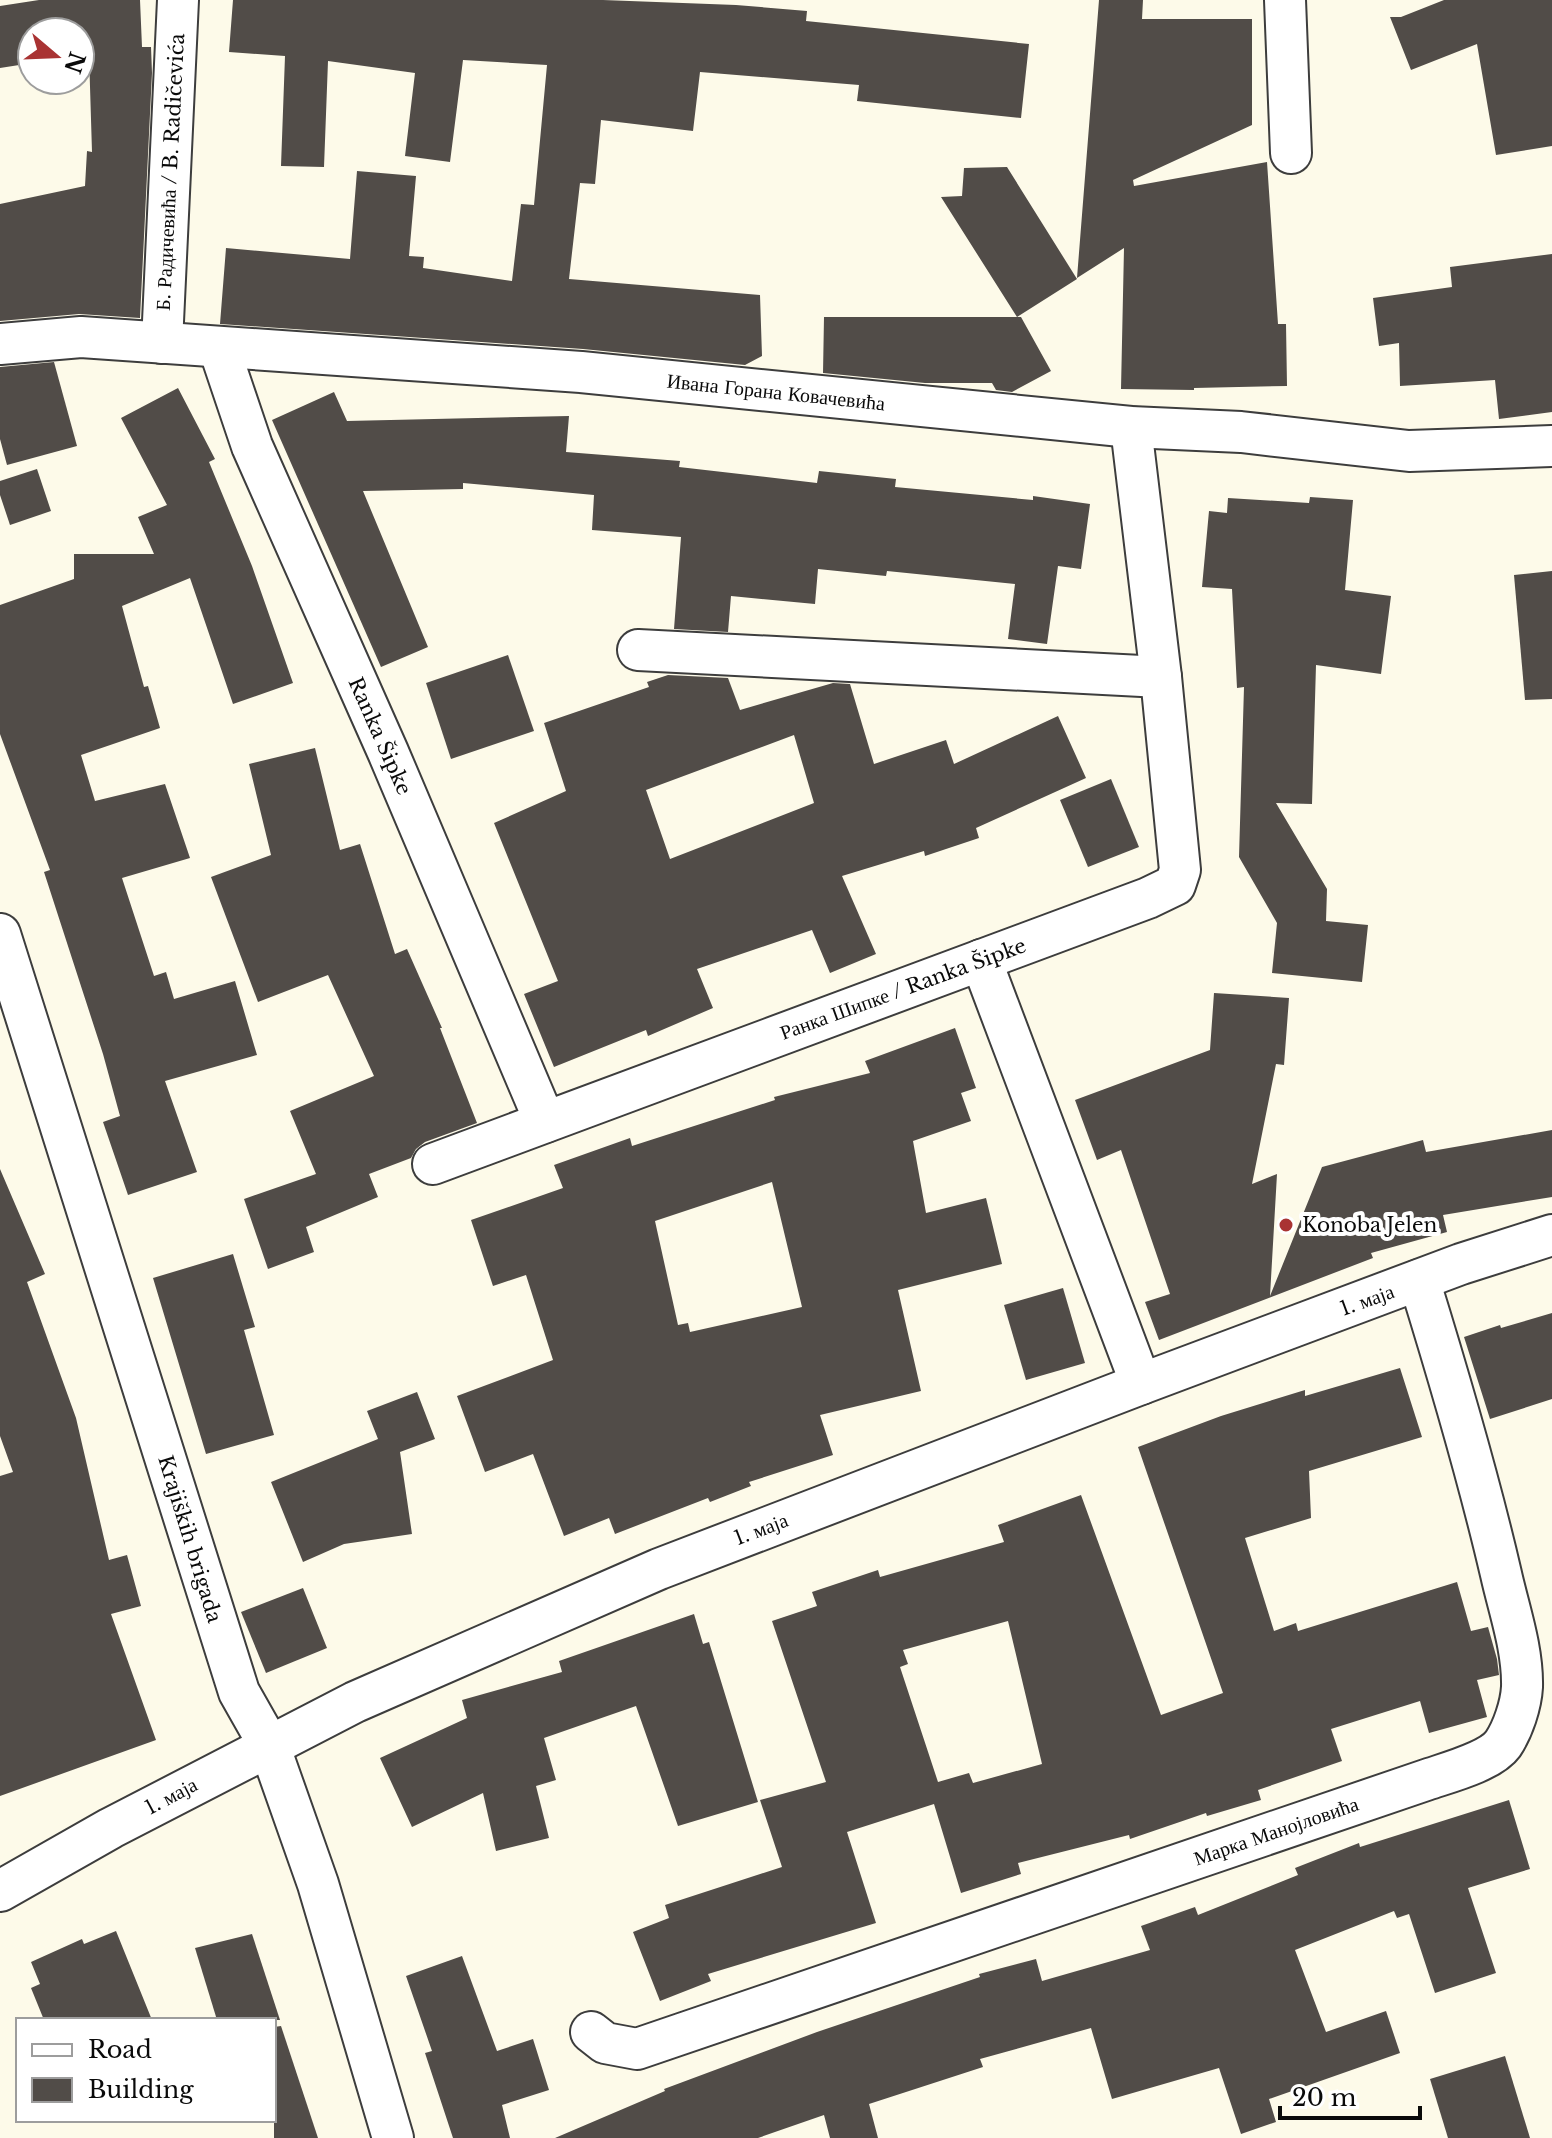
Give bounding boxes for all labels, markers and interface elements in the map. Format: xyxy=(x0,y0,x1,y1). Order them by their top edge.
north arrow xyxy=(16,16,96,96)
street label: Б. Радичевића / B. Radičevića xyxy=(151,32,189,311)
text: N xyxy=(58,48,91,77)
street label: Ивана Горана Ковачевића xyxy=(666,369,886,415)
street label: Ranka Šipke xyxy=(343,673,417,798)
street label: Ранка Шипке / Ranka Šipke xyxy=(776,932,1029,1045)
place label: Konoba Jelen xyxy=(1302,1213,1437,1237)
marker: Konoba Jelen xyxy=(1277,1216,1295,1234)
street label: 1. маја xyxy=(1337,1279,1397,1321)
street label: Krajiških brigada xyxy=(153,1452,227,1627)
street label: 1. маја xyxy=(731,1508,791,1550)
street label: 1. маја xyxy=(141,1772,201,1820)
street label: Марка Манојловића xyxy=(1190,1792,1362,1870)
legend xyxy=(16,2018,276,2122)
text: Road xyxy=(88,2035,152,2064)
scale bar xyxy=(1280,2070,1420,2120)
text: Building xyxy=(88,2075,194,2104)
text: 20 m xyxy=(1292,2083,1357,2112)

